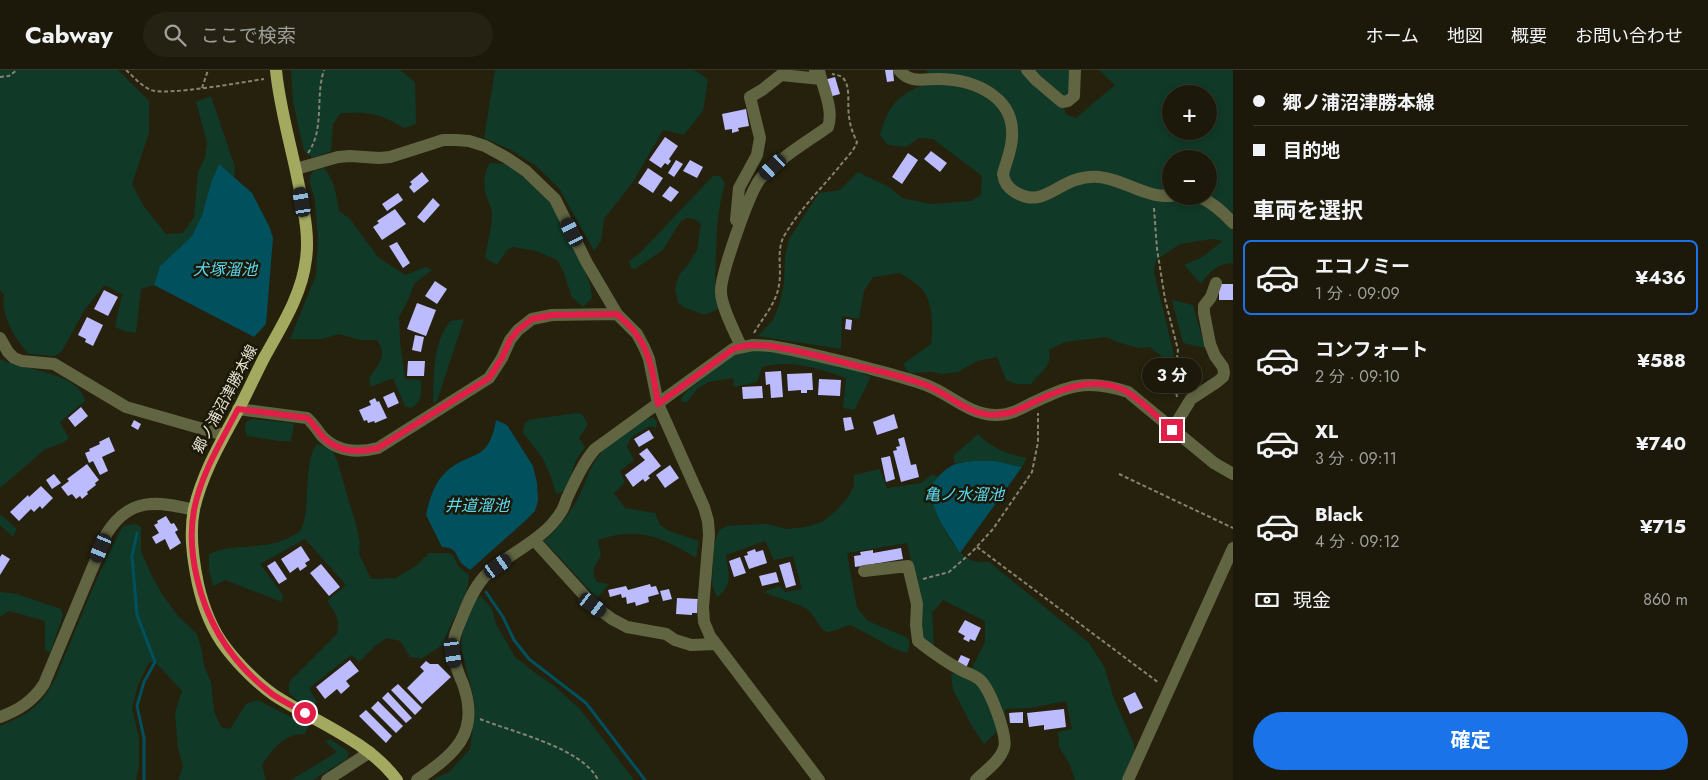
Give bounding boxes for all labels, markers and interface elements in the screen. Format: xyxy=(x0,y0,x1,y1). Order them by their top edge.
search box xyxy=(143,12,493,57)
text: Cabway xyxy=(25,17,113,52)
icon: search xyxy=(161,21,189,49)
text: ここで検索 xyxy=(201,22,296,49)
text: ホーム xyxy=(1366,23,1419,49)
text: 地図 xyxy=(1447,23,1483,49)
text: 概要 xyxy=(1511,23,1547,49)
text: お問い合わせ xyxy=(1575,23,1683,49)
map controls xyxy=(1162,85,1217,205)
button: + xyxy=(1162,85,1217,140)
text: 郷ノ浦沼津勝本線 xyxy=(1283,89,1435,116)
text: 目的地 xyxy=(1283,137,1340,164)
button: − xyxy=(1162,150,1217,205)
car xyxy=(756,151,789,183)
car xyxy=(292,186,311,218)
text: 車両を選択 xyxy=(1253,194,1363,226)
car xyxy=(558,215,585,249)
text: エコノミー xyxy=(1315,253,1410,280)
icon: car xyxy=(1255,255,1300,300)
water label: 犬塚溜池 xyxy=(193,258,259,281)
text: ¥436 xyxy=(1636,264,1686,291)
text: 1 分 · 09:09 xyxy=(1315,282,1400,305)
text: コンフォート xyxy=(1315,336,1428,363)
icon: car xyxy=(1255,338,1300,383)
street label: 郷ノ浦沼津勝本線 xyxy=(187,341,263,457)
text: ¥588 xyxy=(1637,347,1686,374)
callout: 3 分 xyxy=(1142,358,1202,392)
text: 3 分 xyxy=(1157,364,1187,387)
text: 2 分 · 09:10 xyxy=(1315,365,1400,388)
text: XL xyxy=(1315,418,1338,445)
route end xyxy=(1161,419,1183,441)
icon: car xyxy=(1255,421,1300,466)
text: ¥740 xyxy=(1636,430,1686,457)
text: 3 分 · 09:11 xyxy=(1315,447,1397,470)
water label: 亀ノ水溜池 xyxy=(924,483,1006,506)
water label: 井道溜池 xyxy=(445,494,511,517)
text: Black xyxy=(1315,501,1363,528)
icon: car xyxy=(1255,504,1300,549)
text: ¥715 xyxy=(1640,513,1686,540)
text: 4 分 · 09:12 xyxy=(1315,530,1399,553)
car xyxy=(88,531,113,565)
car xyxy=(481,551,514,581)
icon: cash xyxy=(1253,586,1281,614)
text: 現金 xyxy=(1293,587,1331,614)
text: 860 m xyxy=(1643,588,1688,611)
car xyxy=(576,590,609,620)
car xyxy=(443,637,462,669)
route start xyxy=(294,702,316,724)
button: 確定 xyxy=(1253,712,1688,770)

